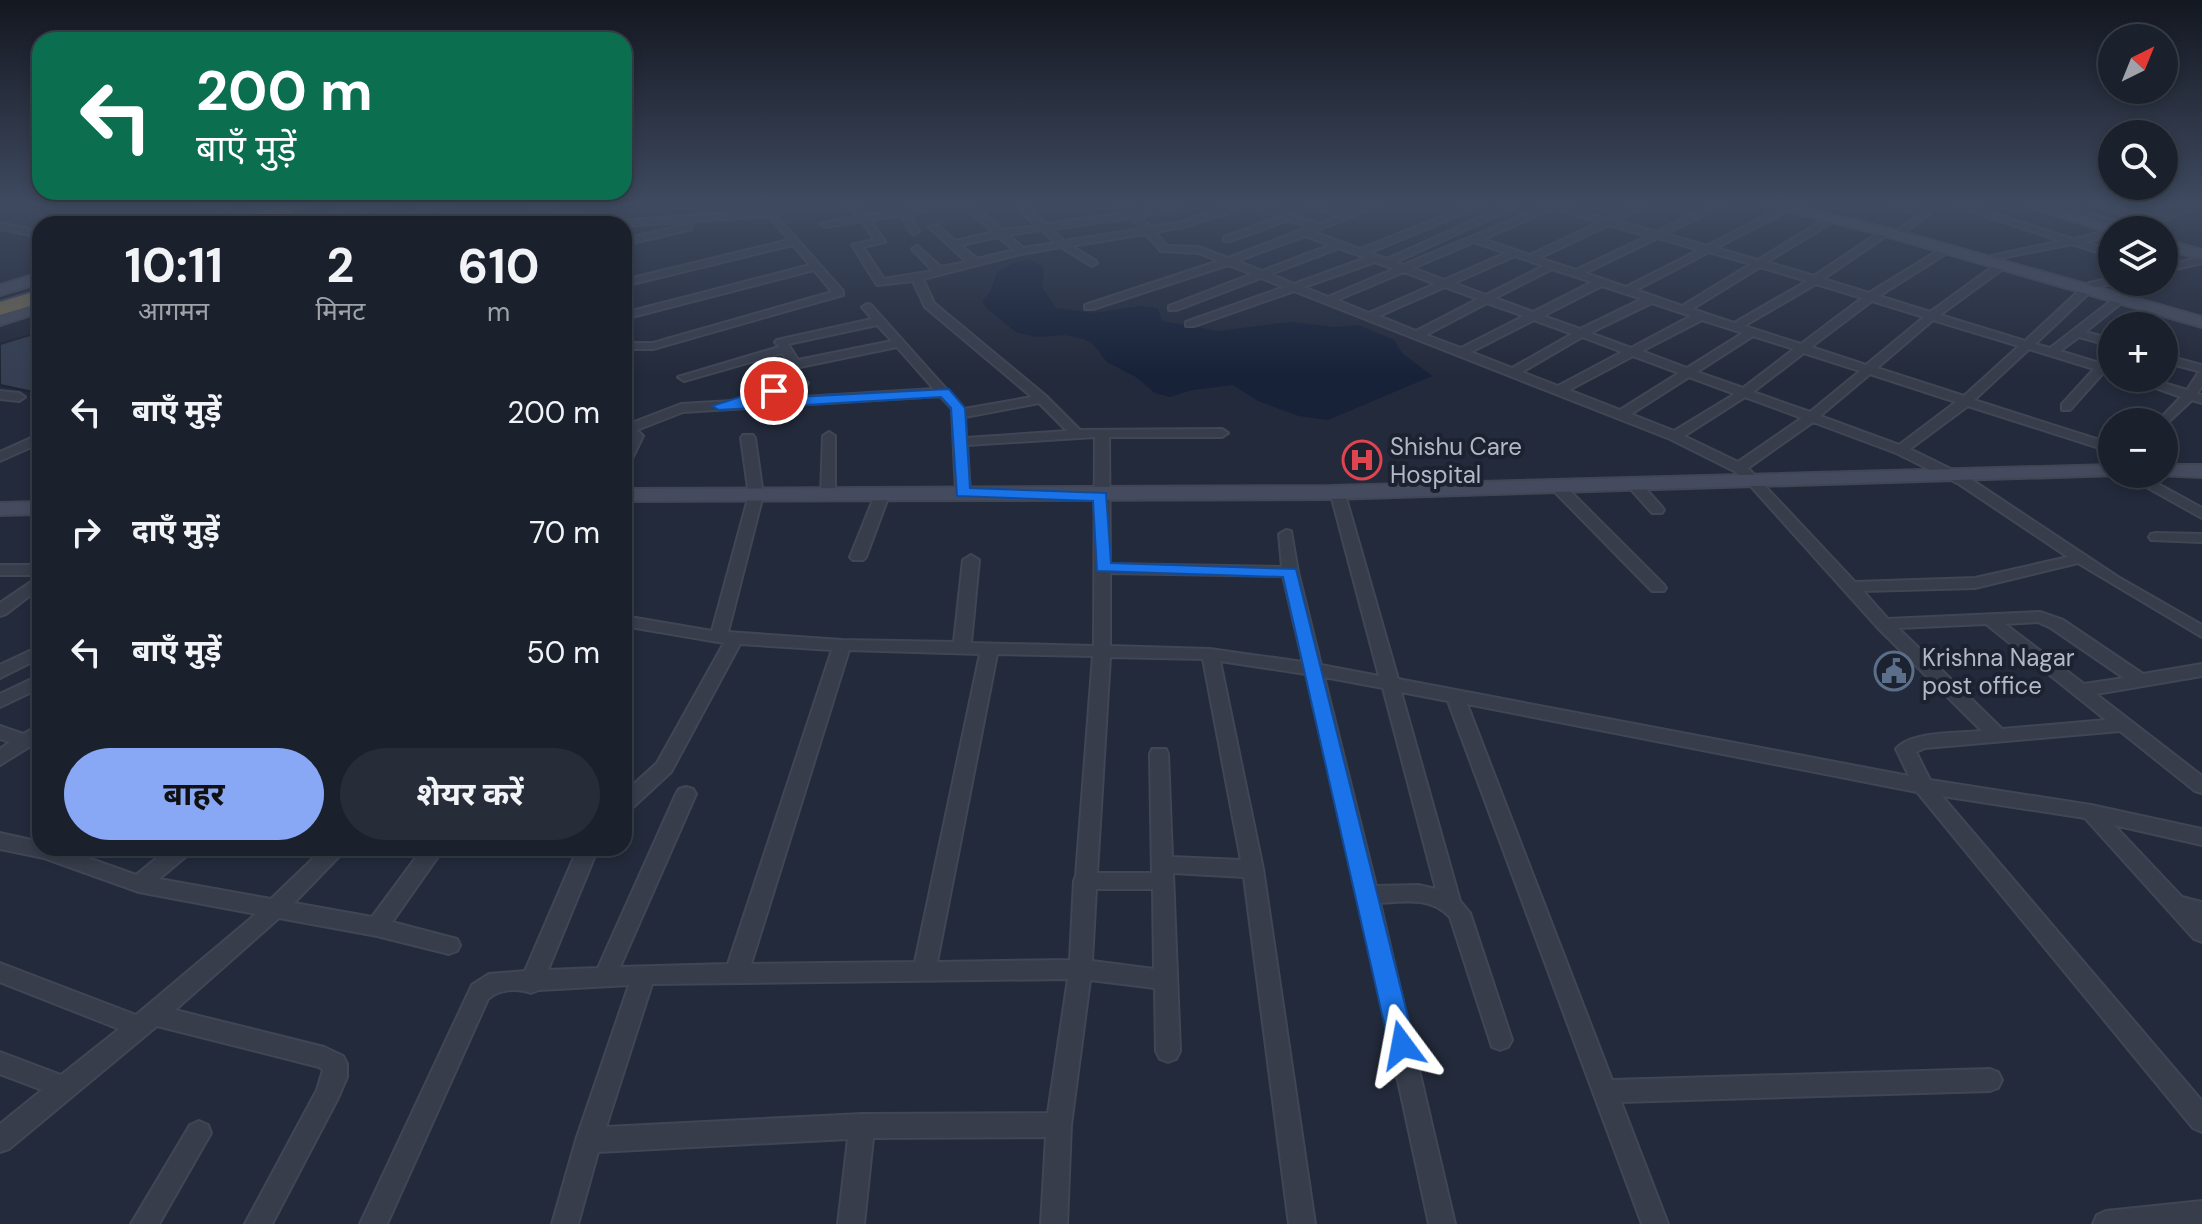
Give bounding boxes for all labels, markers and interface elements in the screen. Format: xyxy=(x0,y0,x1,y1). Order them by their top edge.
north arrow xyxy=(2098,24,2178,104)
map controls xyxy=(2098,24,2178,488)
text: 200 m xyxy=(196,54,373,127)
icon: left xyxy=(64,64,168,168)
button: search xyxy=(2098,120,2178,200)
text: बाएँ मुड़ें xyxy=(196,125,296,172)
button: layers xyxy=(2098,216,2178,296)
text: 10:11 xyxy=(125,234,223,297)
text: 2 xyxy=(327,234,354,297)
text: 610 xyxy=(458,235,539,298)
text: आगमन xyxy=(138,294,209,328)
text: मिनट xyxy=(315,294,365,328)
text: m xyxy=(487,295,510,329)
button: + xyxy=(2098,312,2178,392)
pin xyxy=(740,357,808,425)
icon: arrive xyxy=(752,369,796,413)
icon: left xyxy=(64,390,108,434)
text: बाएँ मुड़ें xyxy=(132,391,221,430)
text: 200 m xyxy=(507,393,600,432)
button: − xyxy=(2098,408,2178,488)
place label: Shishu Care Hospital xyxy=(1390,431,1522,490)
hospital icon: Shishu Care Hospital xyxy=(1341,439,1383,481)
icon: right xyxy=(64,510,108,554)
text: दाएँ मुड़ें xyxy=(132,511,220,550)
text: 70 m xyxy=(529,513,600,552)
icon: left xyxy=(64,630,108,674)
text: बाएँ मुड़ें xyxy=(132,631,221,670)
text: 50 m xyxy=(526,633,600,672)
place label: Krishna Nagar post office xyxy=(1922,642,2075,701)
public building icon: Krishna Nagar post office xyxy=(1873,650,1915,692)
button: बाहर xyxy=(64,748,324,840)
button: शेयर करें xyxy=(340,748,600,840)
position arrow xyxy=(1360,1003,1444,1087)

